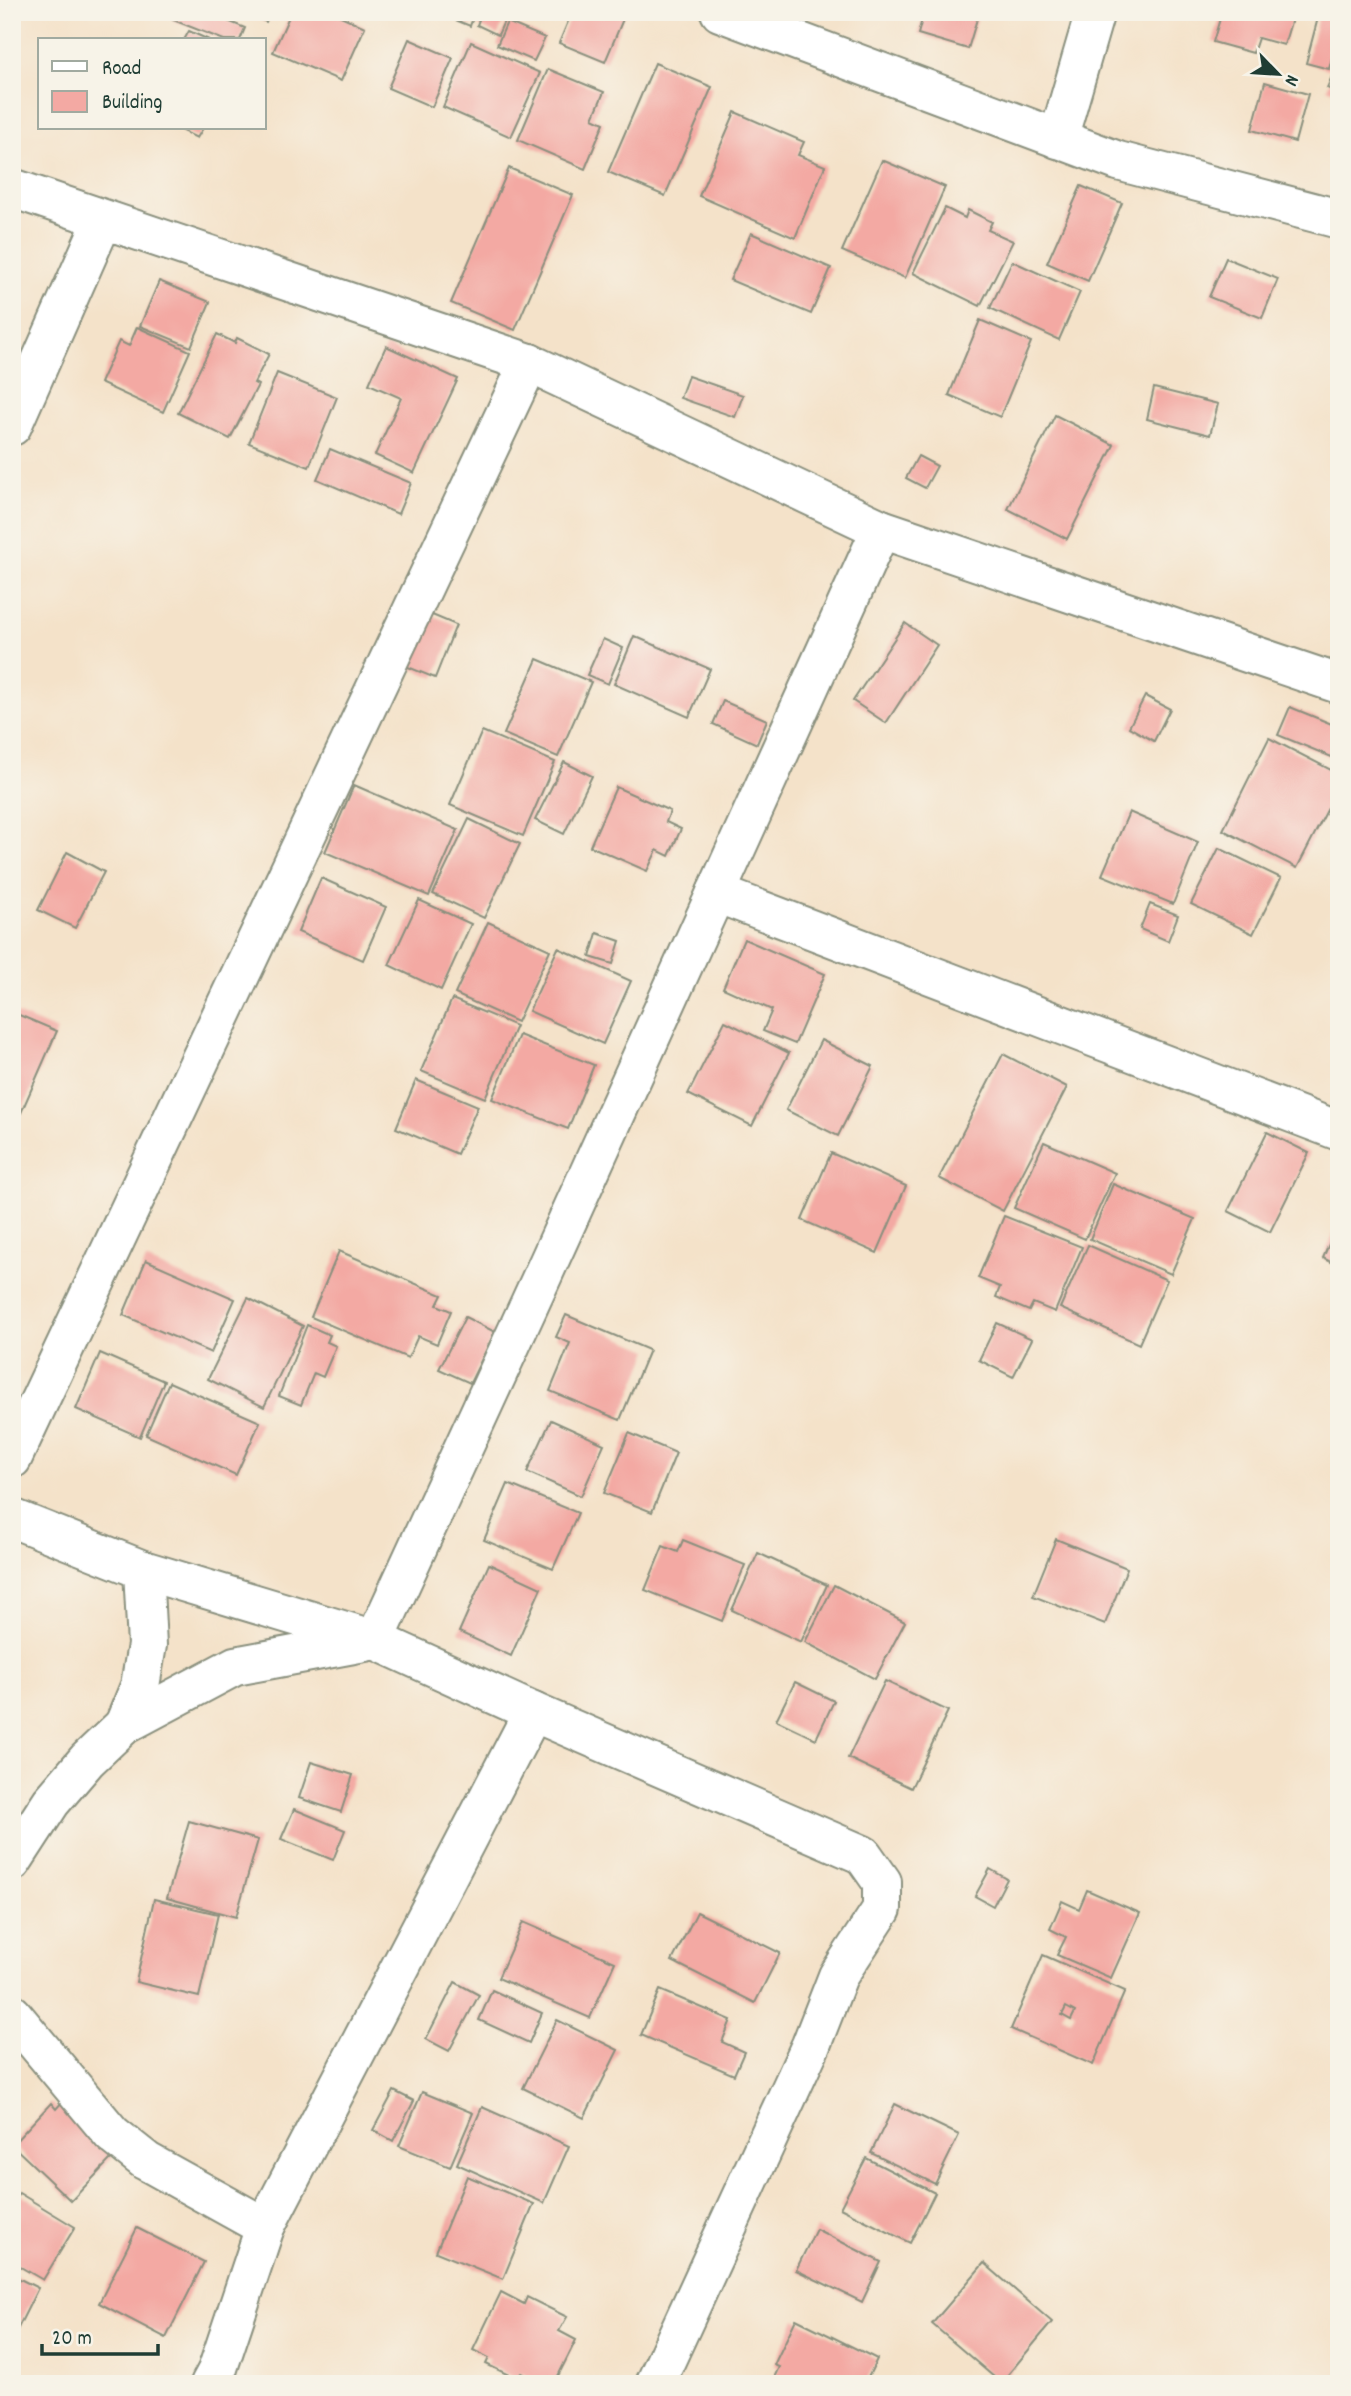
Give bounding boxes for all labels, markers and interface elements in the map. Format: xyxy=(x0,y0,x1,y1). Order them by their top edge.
legend xyxy=(38,38,266,130)
north arrow xyxy=(1242,38,1312,108)
text: Road xyxy=(102,55,141,85)
text: N xyxy=(1276,70,1304,90)
text: Building xyxy=(102,89,162,119)
scale bar xyxy=(42,2312,158,2356)
text: 20 m xyxy=(52,2325,92,2355)

